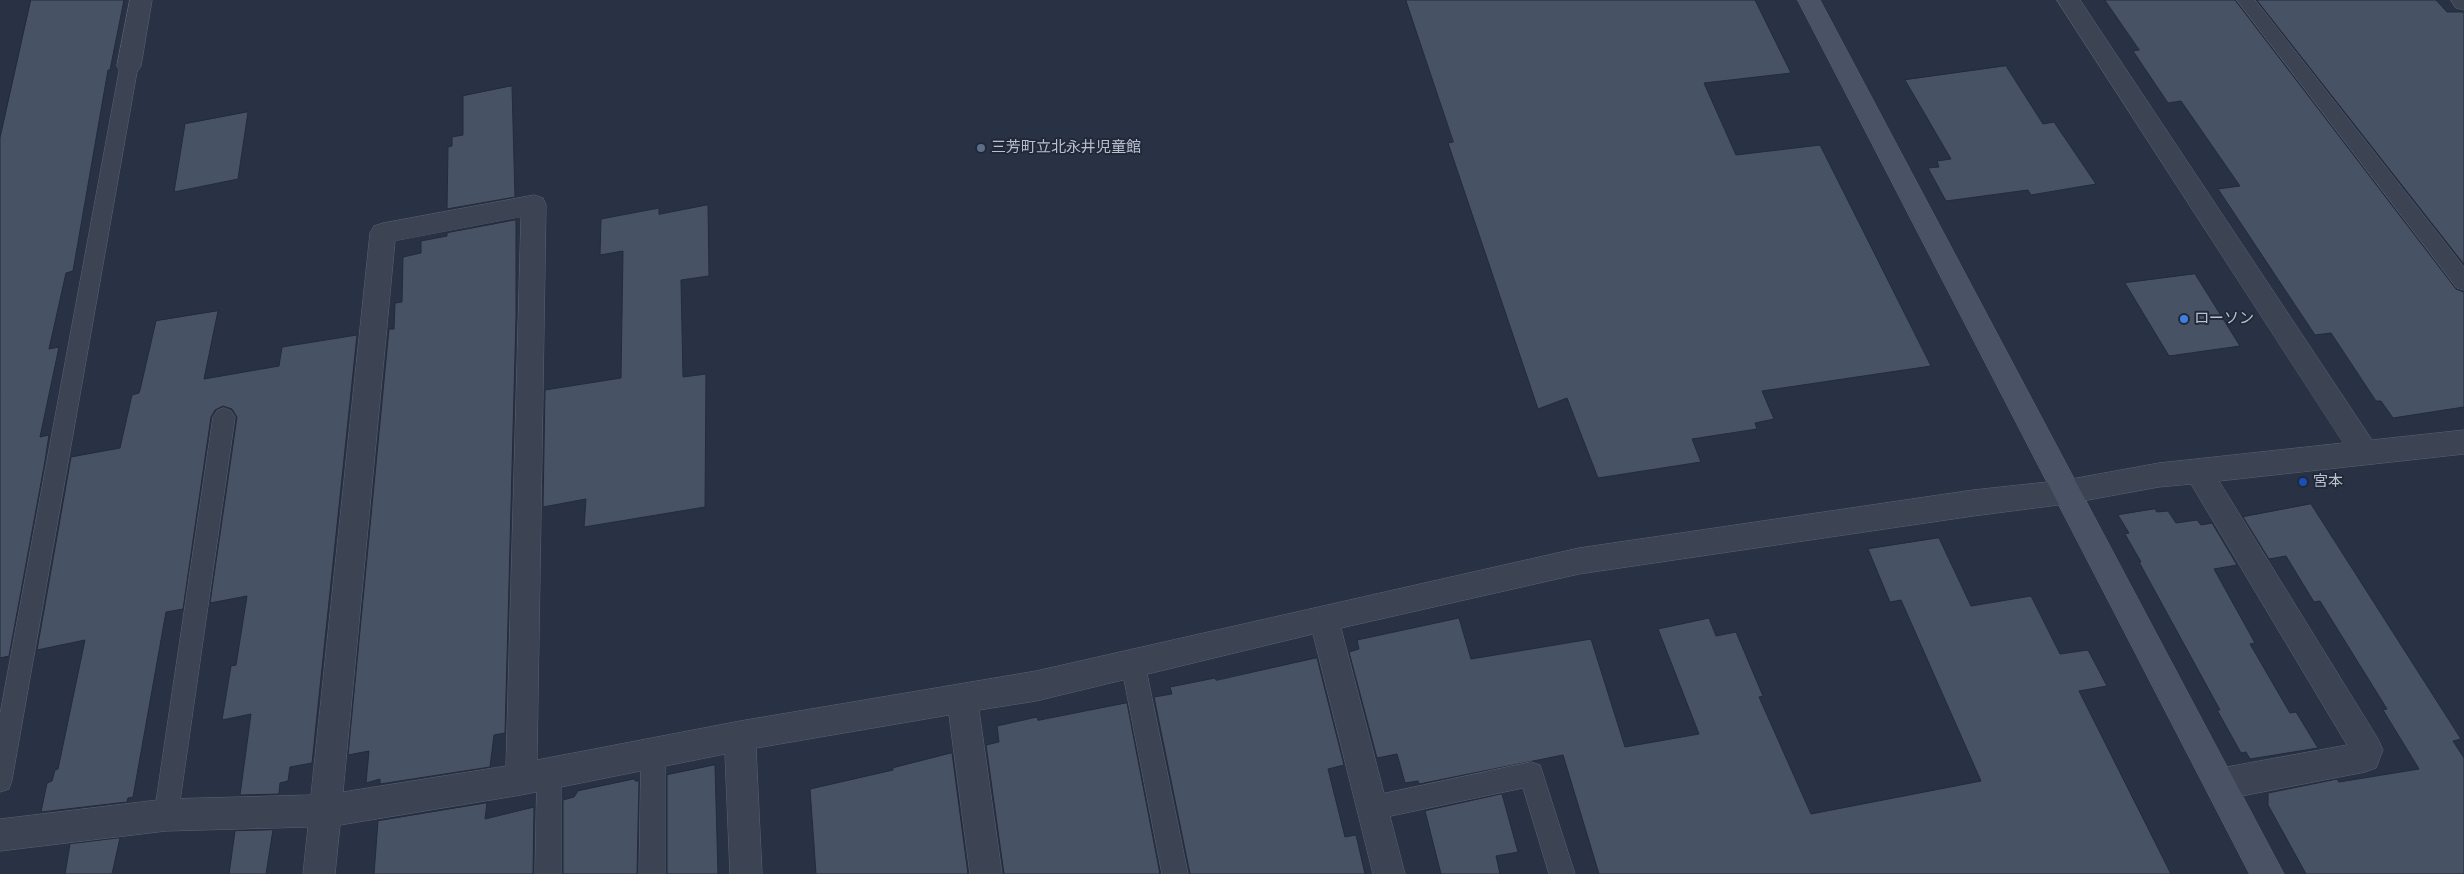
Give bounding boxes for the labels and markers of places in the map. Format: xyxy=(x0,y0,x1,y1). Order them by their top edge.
place label: 三芳町立北永井児童館 xyxy=(991,139,1141,157)
marker: 三芳町立北永井児童館 xyxy=(975,142,987,154)
place label: ローソン xyxy=(2194,310,2254,328)
marker: ローソン xyxy=(2178,313,2190,325)
place label: 宮本 xyxy=(2313,473,2343,491)
marker: 宮本 xyxy=(2297,476,2309,488)

